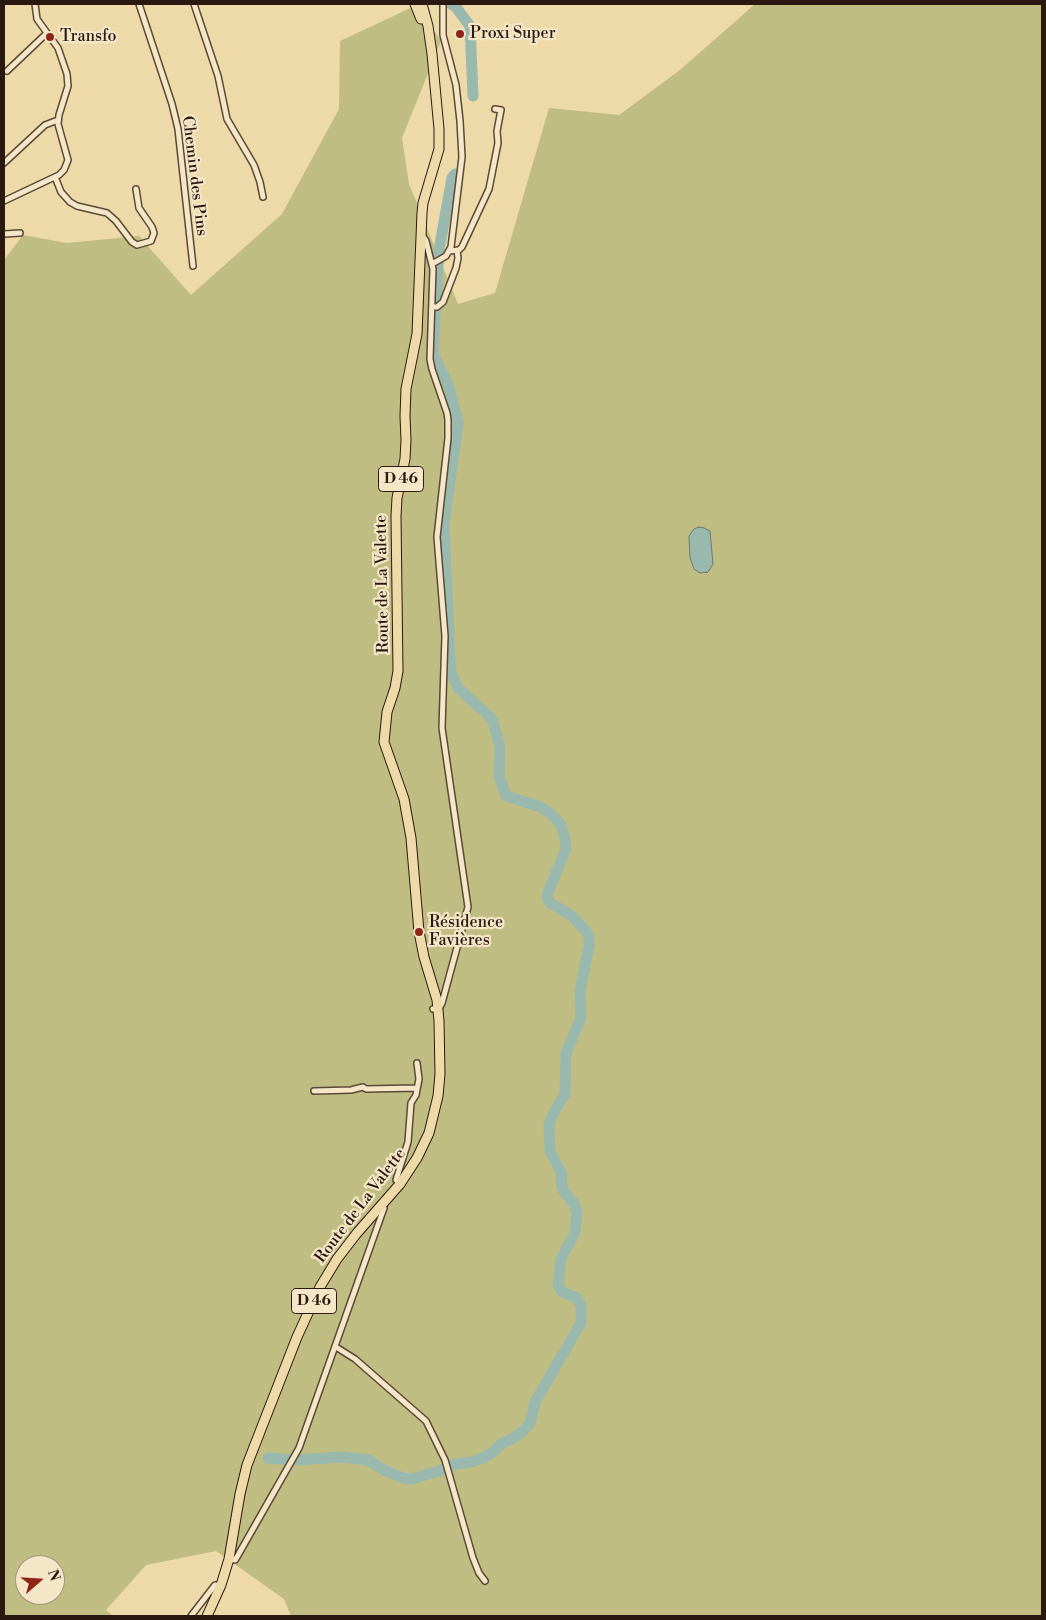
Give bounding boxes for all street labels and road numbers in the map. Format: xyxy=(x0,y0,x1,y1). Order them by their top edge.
street label: Chemin des Pins xyxy=(177,115,211,237)
road number: D 46 xyxy=(378,466,424,492)
street label: Route de La Valette xyxy=(372,515,394,653)
street label: Route de La Valette xyxy=(312,1145,410,1267)
road number: D 46 xyxy=(292,1288,336,1314)

